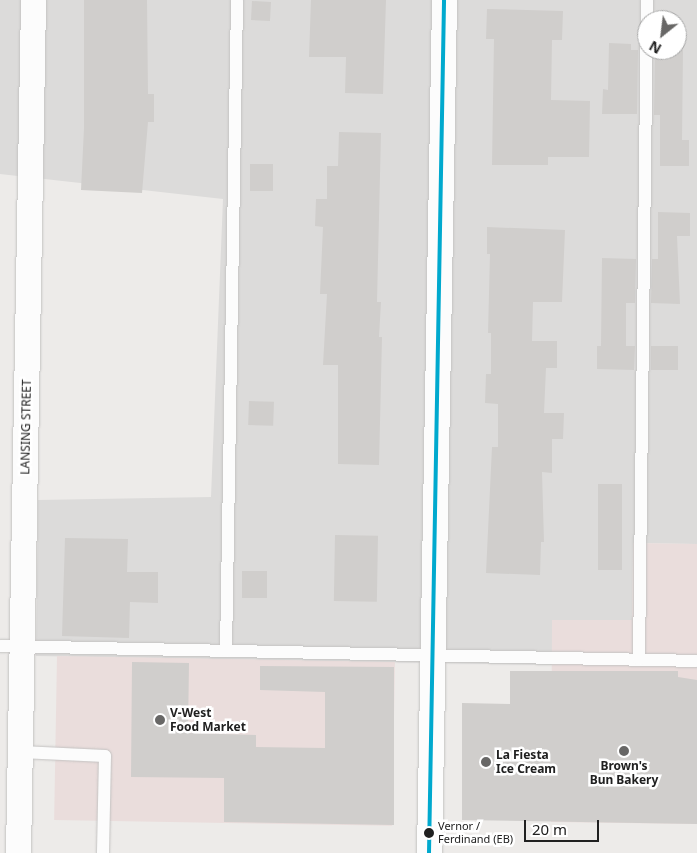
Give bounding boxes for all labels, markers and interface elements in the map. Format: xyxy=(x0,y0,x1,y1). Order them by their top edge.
north arrow xyxy=(637,10,687,60)
text: N xyxy=(645,37,665,59)
street label: LANSING STREET xyxy=(18,379,34,475)
place label: V-West Food Market xyxy=(170,706,246,734)
marker: V-West Food Market xyxy=(154,714,166,726)
marker: Brown's Bun Bakery xyxy=(618,745,630,757)
place label: La Fiesta Ice Cream xyxy=(496,748,556,776)
marker: La Fiesta Ice Cream xyxy=(480,756,492,768)
place label: Brown's Bun Bakery xyxy=(590,759,658,787)
scale bar xyxy=(527,810,602,842)
text: 20 m xyxy=(532,819,567,839)
place label: Vernor / Ferdinand (EB) xyxy=(438,820,513,846)
marker: Vernor / Ferdinand (EB) xyxy=(424,828,434,838)

